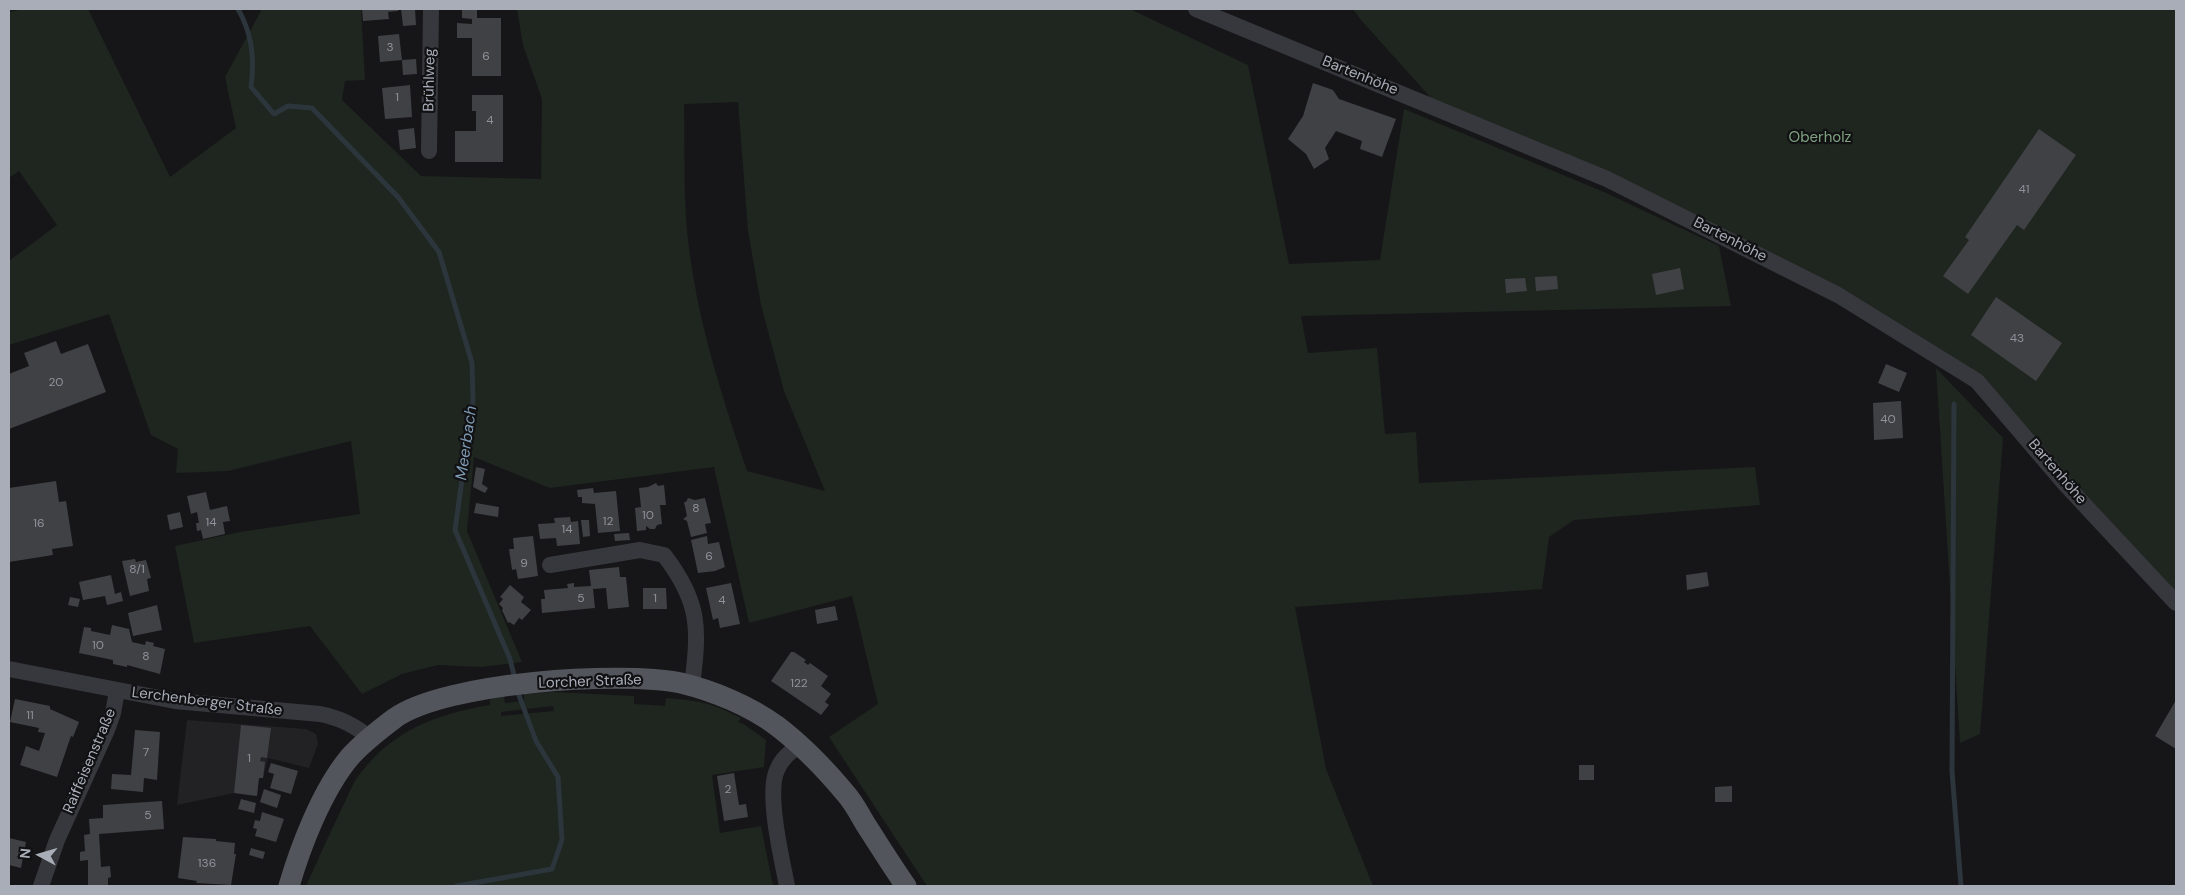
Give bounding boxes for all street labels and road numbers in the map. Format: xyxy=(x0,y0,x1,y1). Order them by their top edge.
street label: Brühlweg xyxy=(420,48,440,112)
street label: Bartenhöhe xyxy=(1319,53,1401,99)
street label: Bartenhöhe xyxy=(1690,214,1770,266)
street label: Bartenhöhe xyxy=(2024,436,2090,508)
street label: Lorcher Straße xyxy=(538,671,642,693)
street label: Lerchenberger Straße xyxy=(131,684,283,720)
street label: Raiffeisenstraße xyxy=(60,706,120,816)

